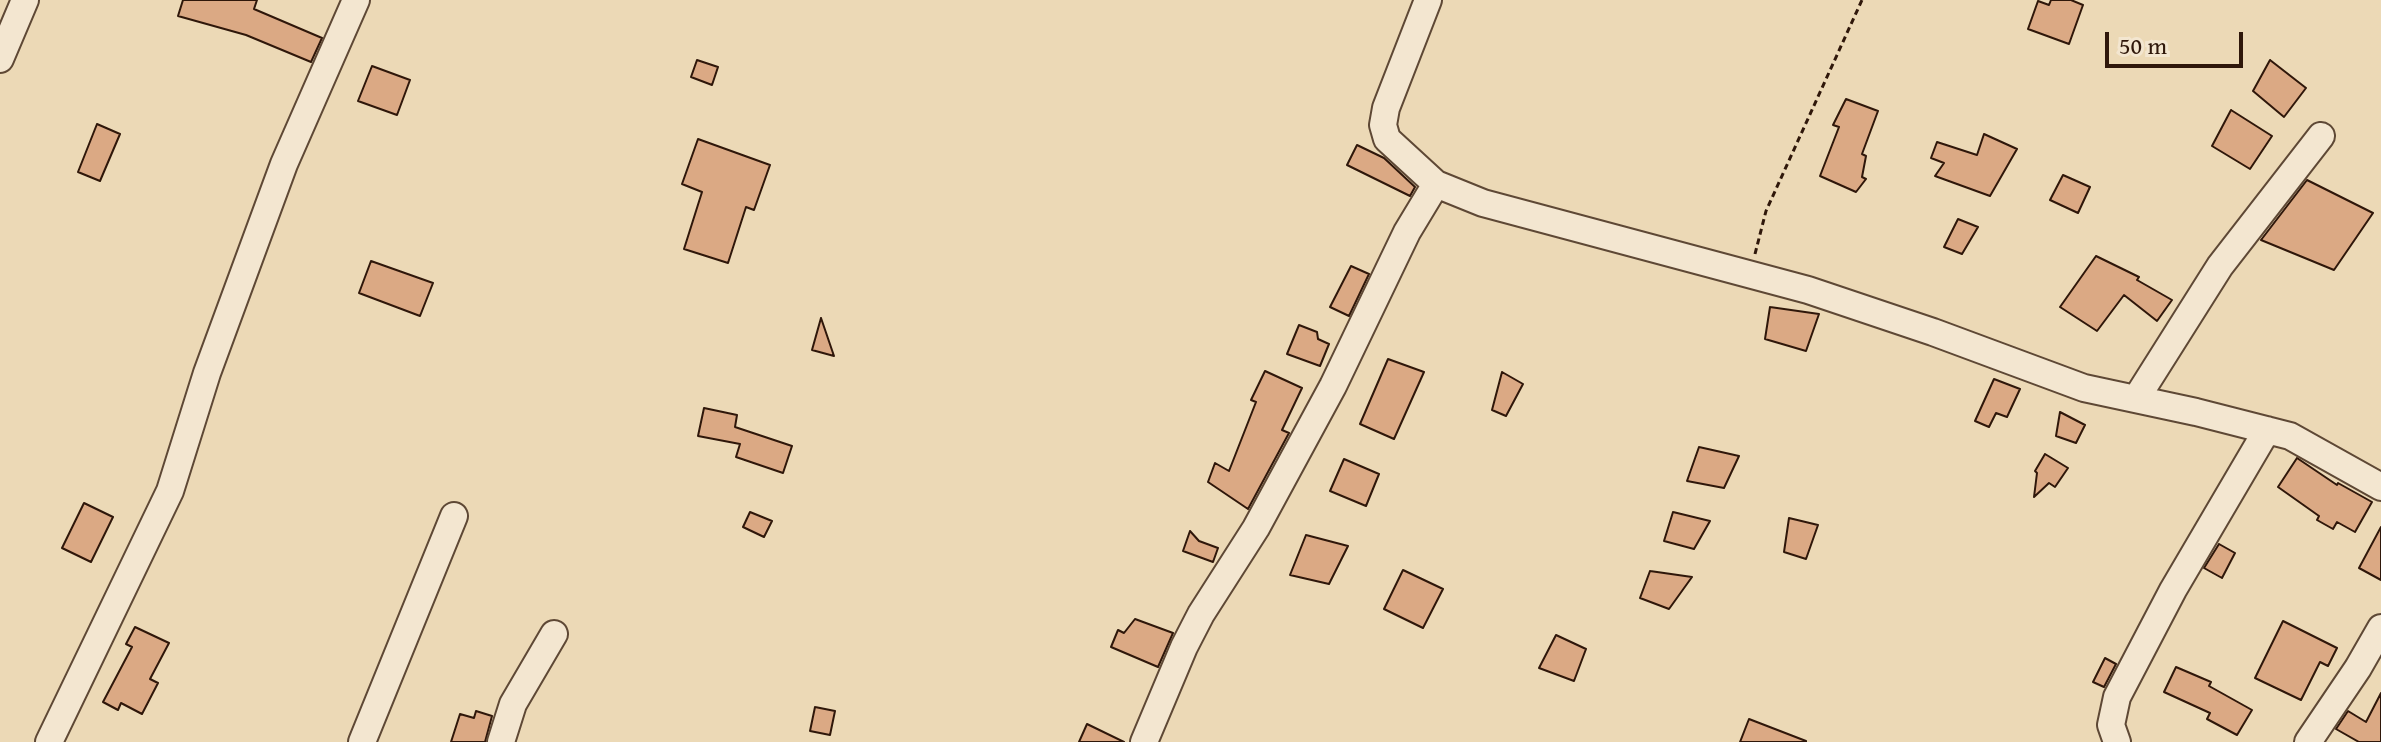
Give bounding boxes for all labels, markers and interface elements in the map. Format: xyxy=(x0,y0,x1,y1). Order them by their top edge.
scale bar xyxy=(2109,16,2247,66)
text: 50 m xyxy=(2119,28,2167,63)

